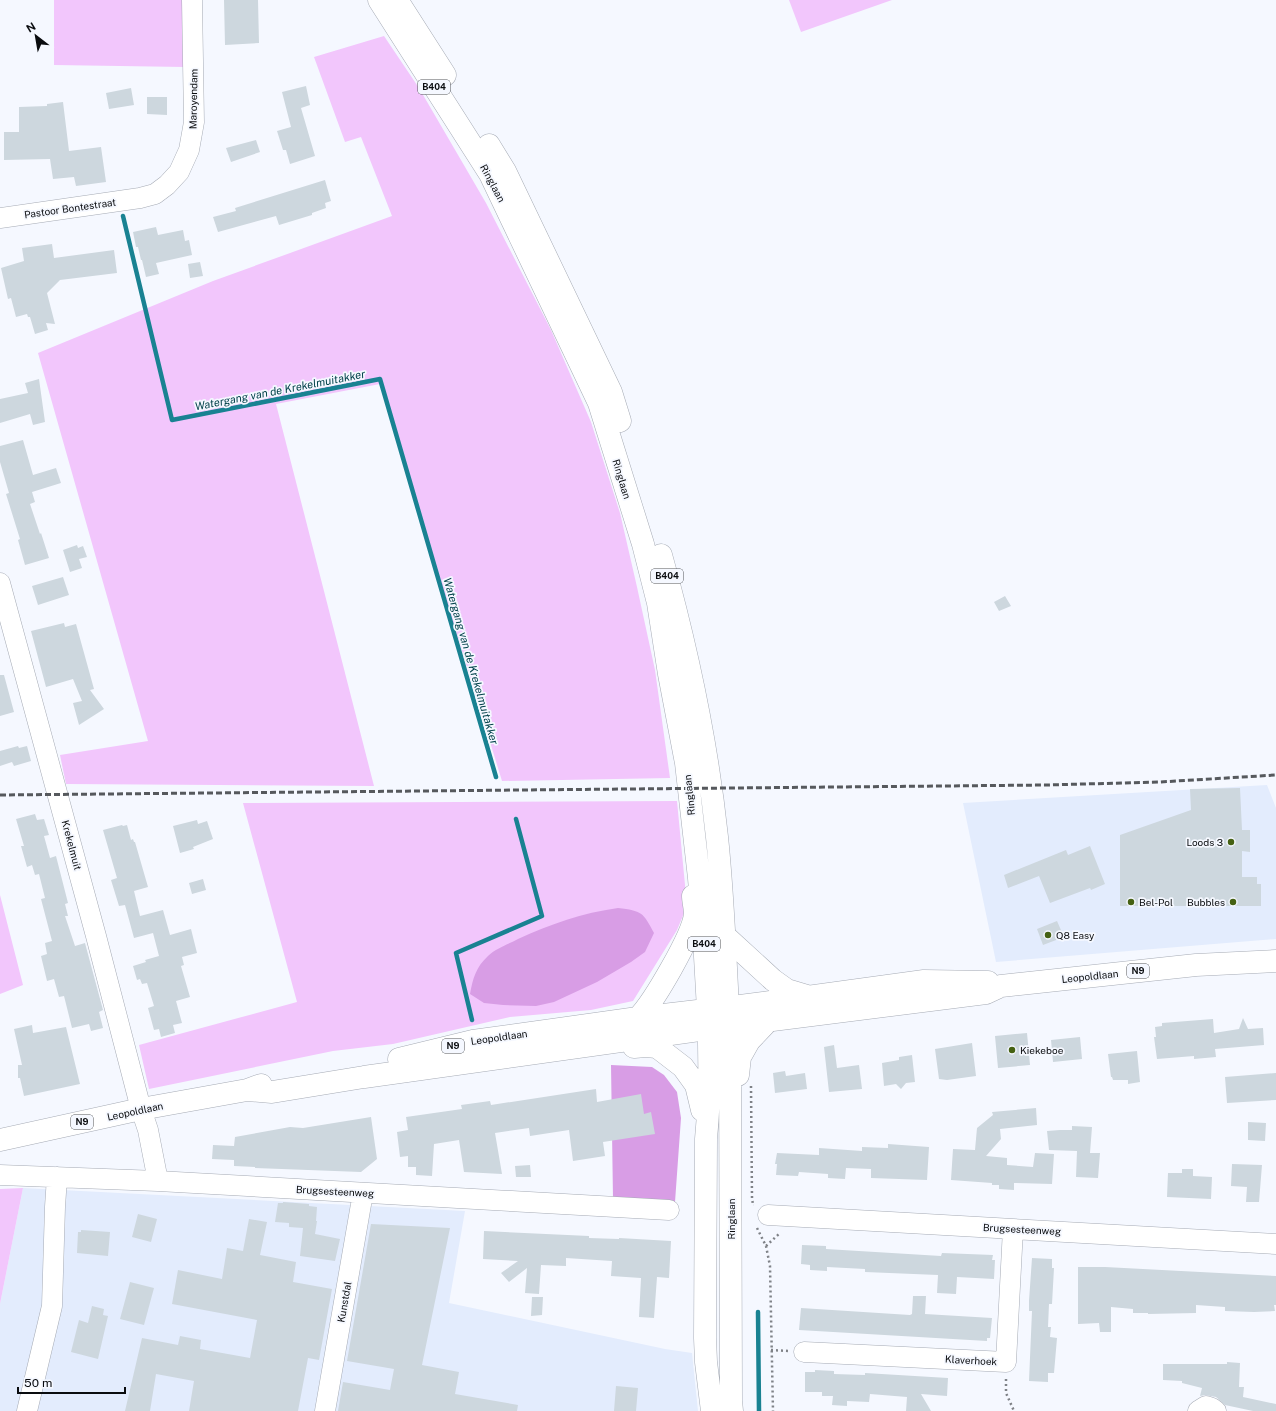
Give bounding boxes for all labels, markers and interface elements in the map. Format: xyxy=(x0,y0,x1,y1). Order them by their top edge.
north arrow xyxy=(16,16,56,56)
text: N xyxy=(24,20,38,35)
street label: Maroyendam xyxy=(186,69,200,129)
road number: B404 xyxy=(418,80,450,94)
street label: Ringlaan xyxy=(478,162,508,204)
street label: Pastoor Bontestraat xyxy=(23,196,117,220)
water label: Watergang van de Krekelmuitakker xyxy=(194,367,367,412)
street label: Ringlaan xyxy=(610,458,634,501)
road number: B404 xyxy=(651,569,683,583)
water label: Watergang van de Krekelmuitakker xyxy=(441,576,501,747)
street label: Ringlaan xyxy=(681,774,697,816)
street label: Krekelmuit xyxy=(60,819,84,871)
place label: Loods 3 xyxy=(1186,836,1223,848)
marker: Loods 3 xyxy=(1226,837,1236,847)
place label: Bel-Pol xyxy=(1139,896,1173,908)
place label: Bubbles xyxy=(1187,896,1225,908)
marker: Bel-Pol xyxy=(1126,897,1136,907)
marker: Bubbles xyxy=(1228,897,1238,907)
place label: Q8 Easy xyxy=(1056,929,1095,941)
marker: Q8 Easy xyxy=(1043,930,1053,940)
road number: B404 xyxy=(688,937,720,951)
road number: N9 xyxy=(1127,964,1149,978)
street label: Leopoldlaan xyxy=(1061,967,1119,985)
street label: Leopoldlaan xyxy=(470,1027,528,1047)
road number: N9 xyxy=(442,1039,464,1053)
place label: Kiekeboe xyxy=(1020,1044,1064,1056)
marker: Kiekeboe xyxy=(1007,1045,1017,1055)
street label: Leopoldlaan xyxy=(106,1099,164,1123)
road number: N9 xyxy=(71,1115,93,1129)
street label: Brugsesteenweg xyxy=(296,1183,374,1199)
street label: Ringlaan xyxy=(725,1198,737,1240)
street label: Brugsesteenweg xyxy=(983,1221,1061,1237)
street label: Kunstdal xyxy=(335,1281,353,1323)
street label: Klaverhoek xyxy=(945,1353,998,1367)
scale bar xyxy=(18,1369,125,1395)
text: 50 m xyxy=(24,1376,52,1390)

